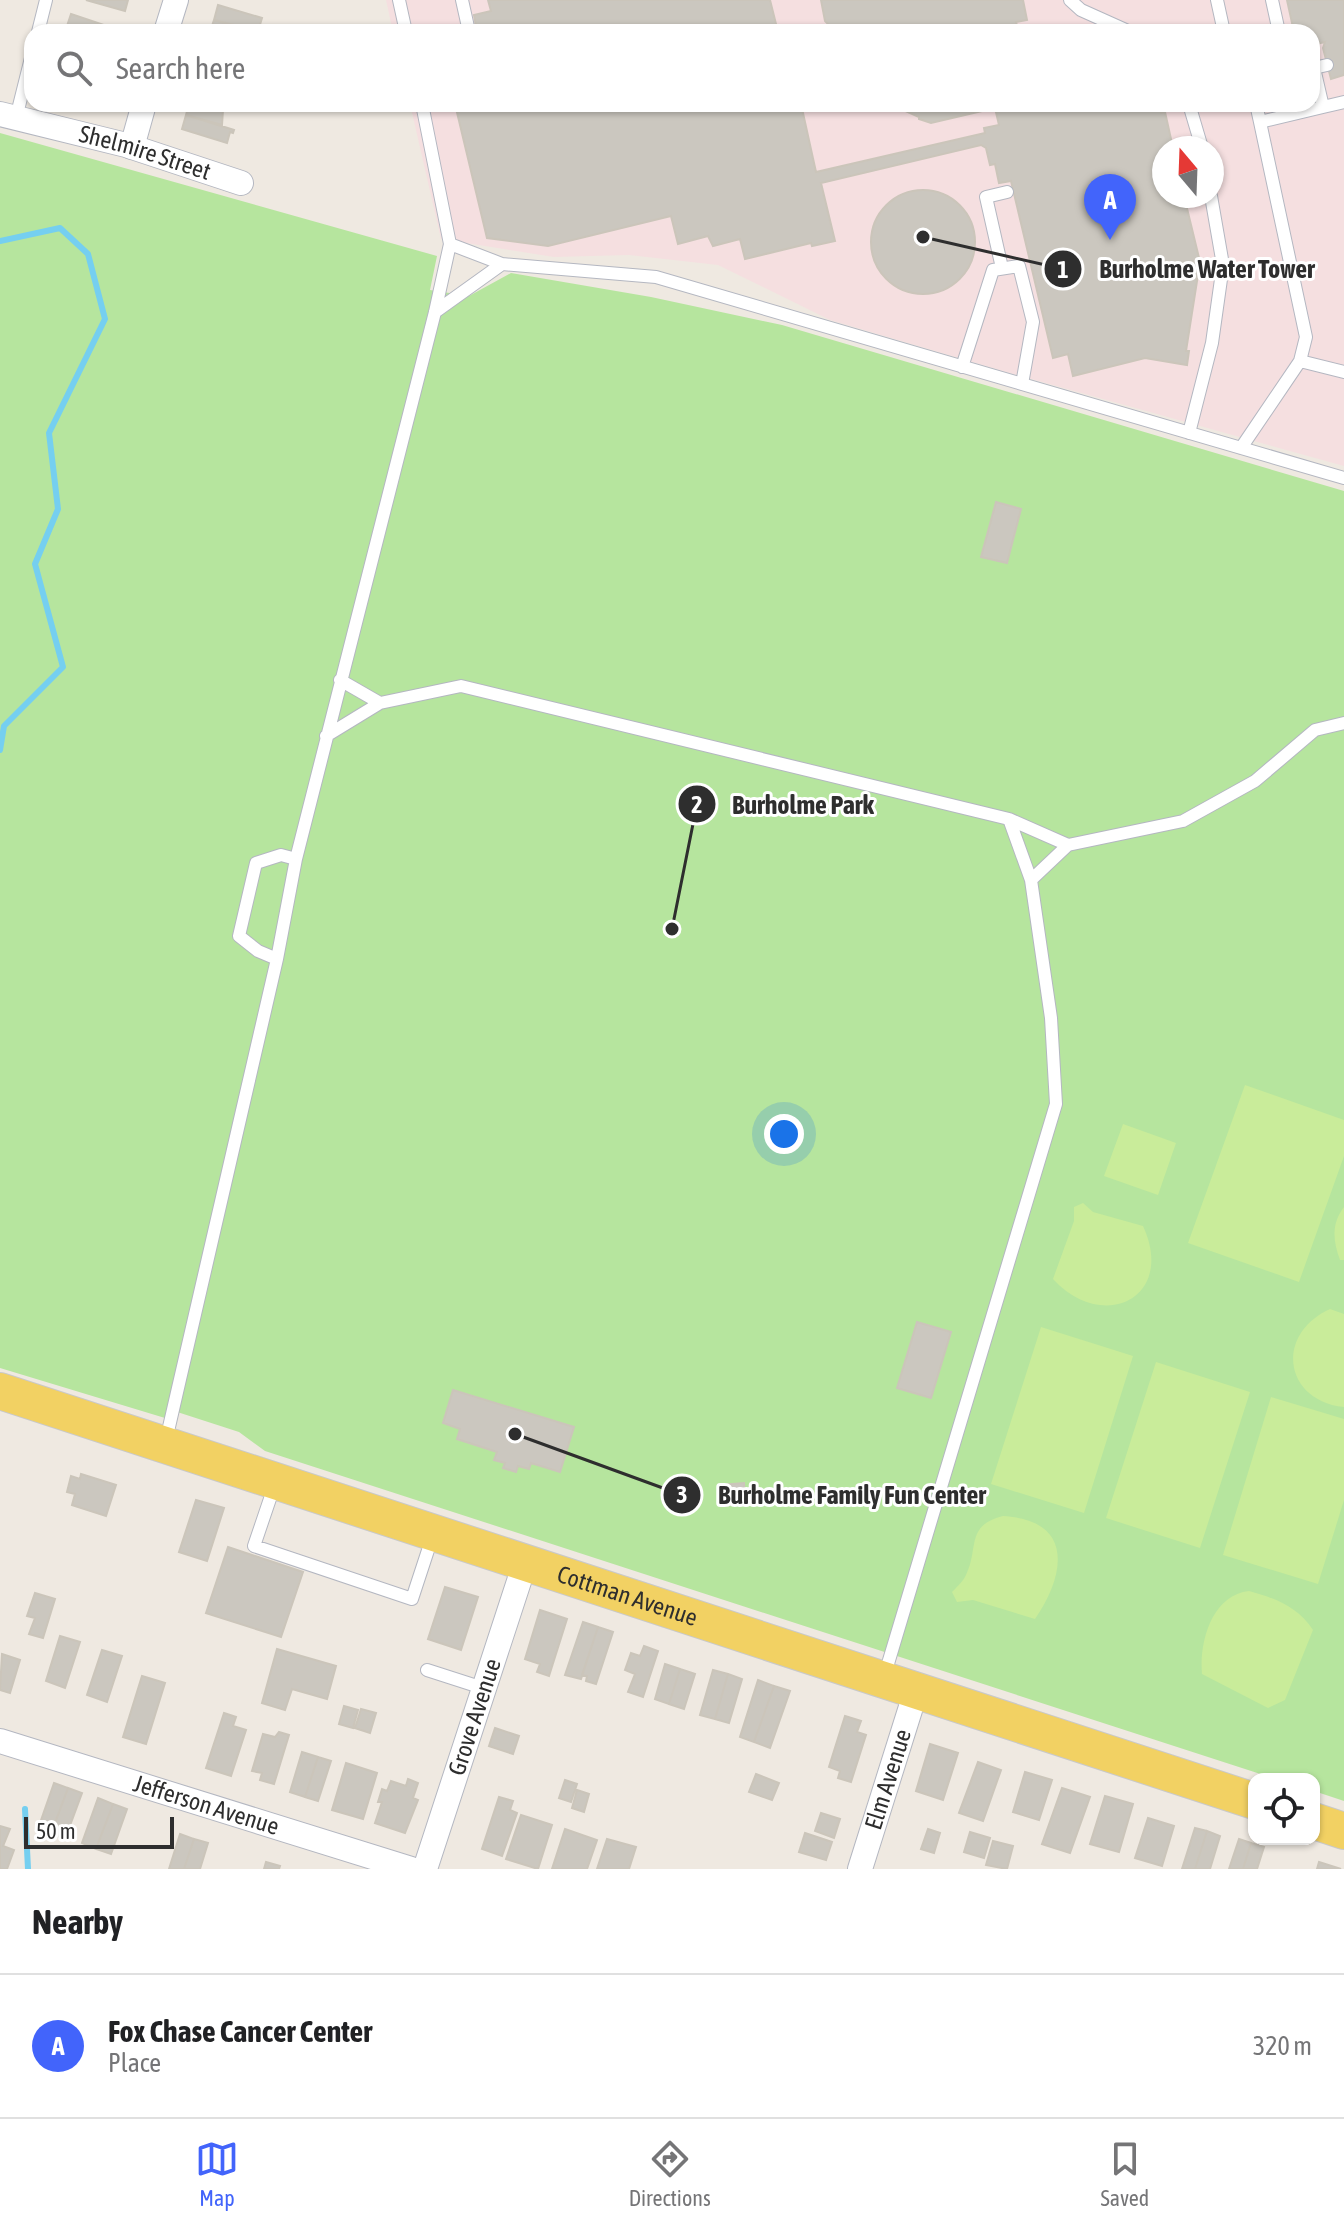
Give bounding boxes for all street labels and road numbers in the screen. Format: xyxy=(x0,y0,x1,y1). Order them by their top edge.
street label: Shelmire Street xyxy=(77,120,214,185)
street label: Cottman Avenue xyxy=(554,1560,701,1631)
street label: Grove Avenue xyxy=(443,1655,506,1779)
street label: Elm Avenue xyxy=(859,1726,916,1833)
street label: Jefferson Avenue xyxy=(130,1769,282,1840)

